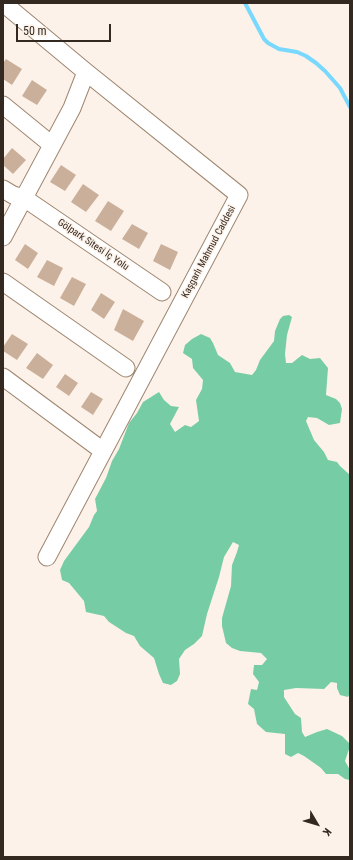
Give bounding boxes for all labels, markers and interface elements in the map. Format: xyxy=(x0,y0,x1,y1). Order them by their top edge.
scale bar xyxy=(18,16,113,42)
text: 50 m xyxy=(23,24,47,38)
street label: Kaşgarlı Mahmud Caddesi xyxy=(179,204,239,300)
street label: Gölpark Sitesi İç Yolu xyxy=(55,217,131,273)
north arrow xyxy=(297,804,337,844)
text: K xyxy=(320,825,334,838)

